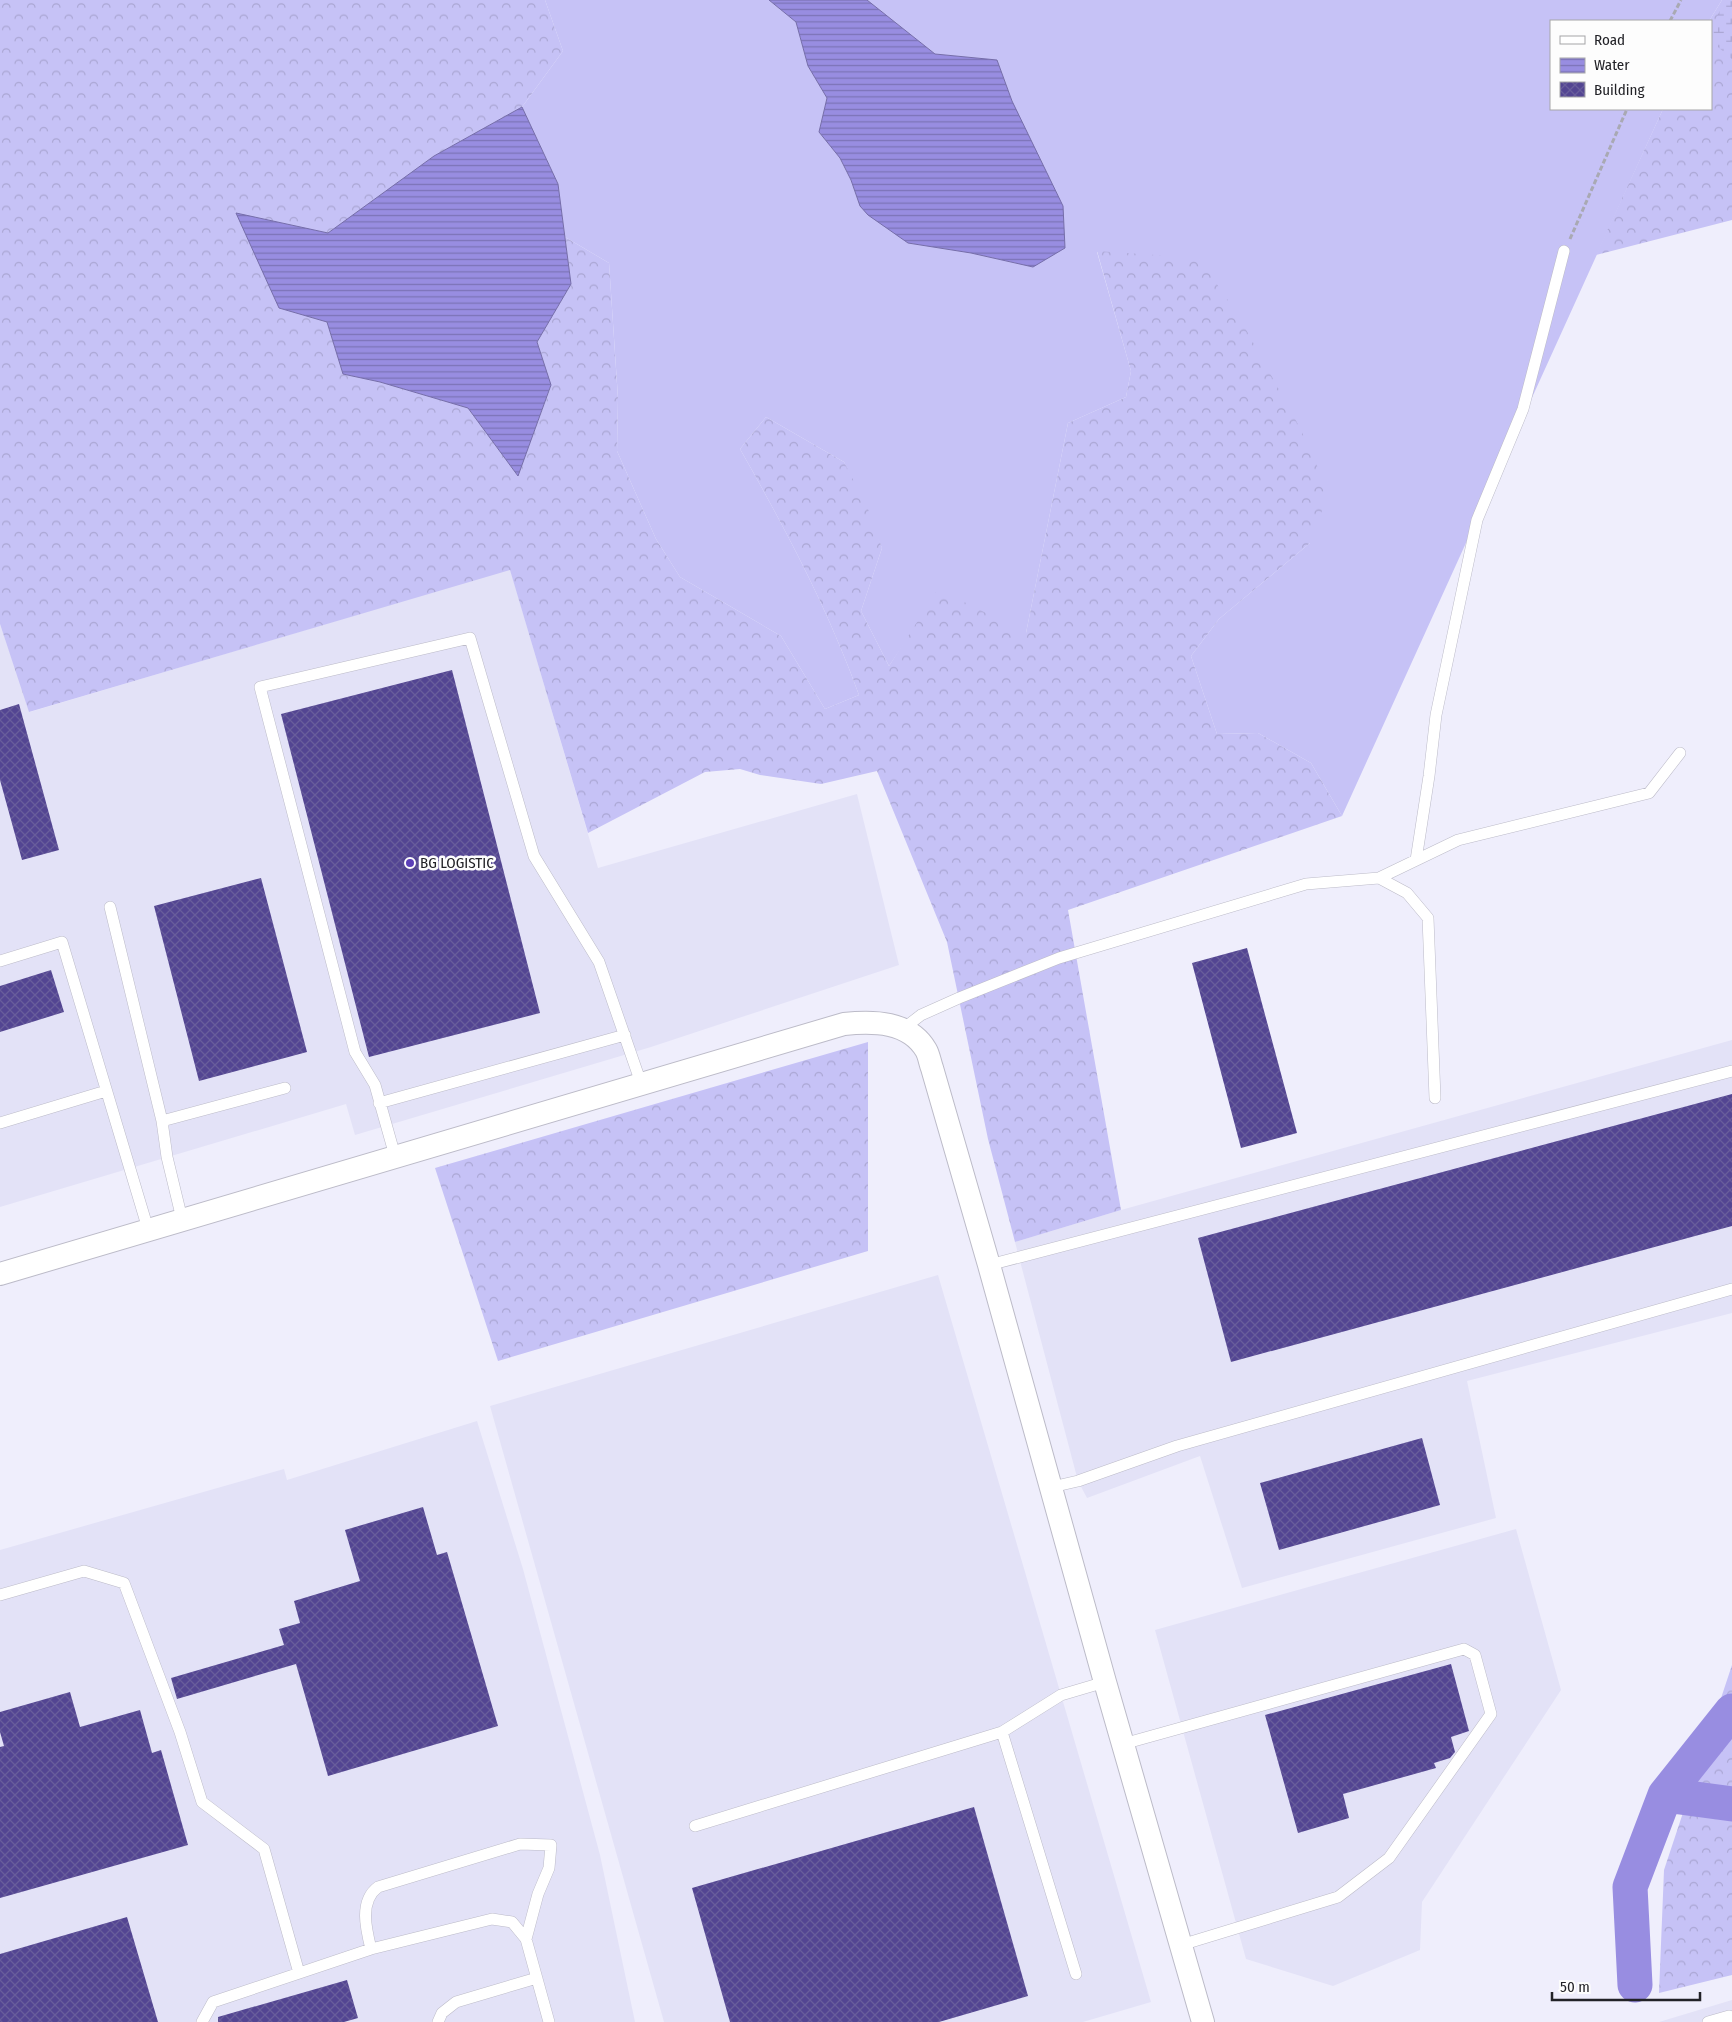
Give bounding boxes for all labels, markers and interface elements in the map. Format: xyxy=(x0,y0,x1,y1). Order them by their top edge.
legend xyxy=(1550,20,1712,110)
text: Road xyxy=(1594,31,1625,49)
text: Water xyxy=(1594,56,1630,74)
text: Building xyxy=(1594,81,1645,99)
place label: BG LOGISTIC xyxy=(420,854,494,872)
marker: BG LOGISTIC xyxy=(404,857,416,869)
scale bar xyxy=(1552,1970,1700,2002)
text: 50 m xyxy=(1560,1978,1590,1996)

